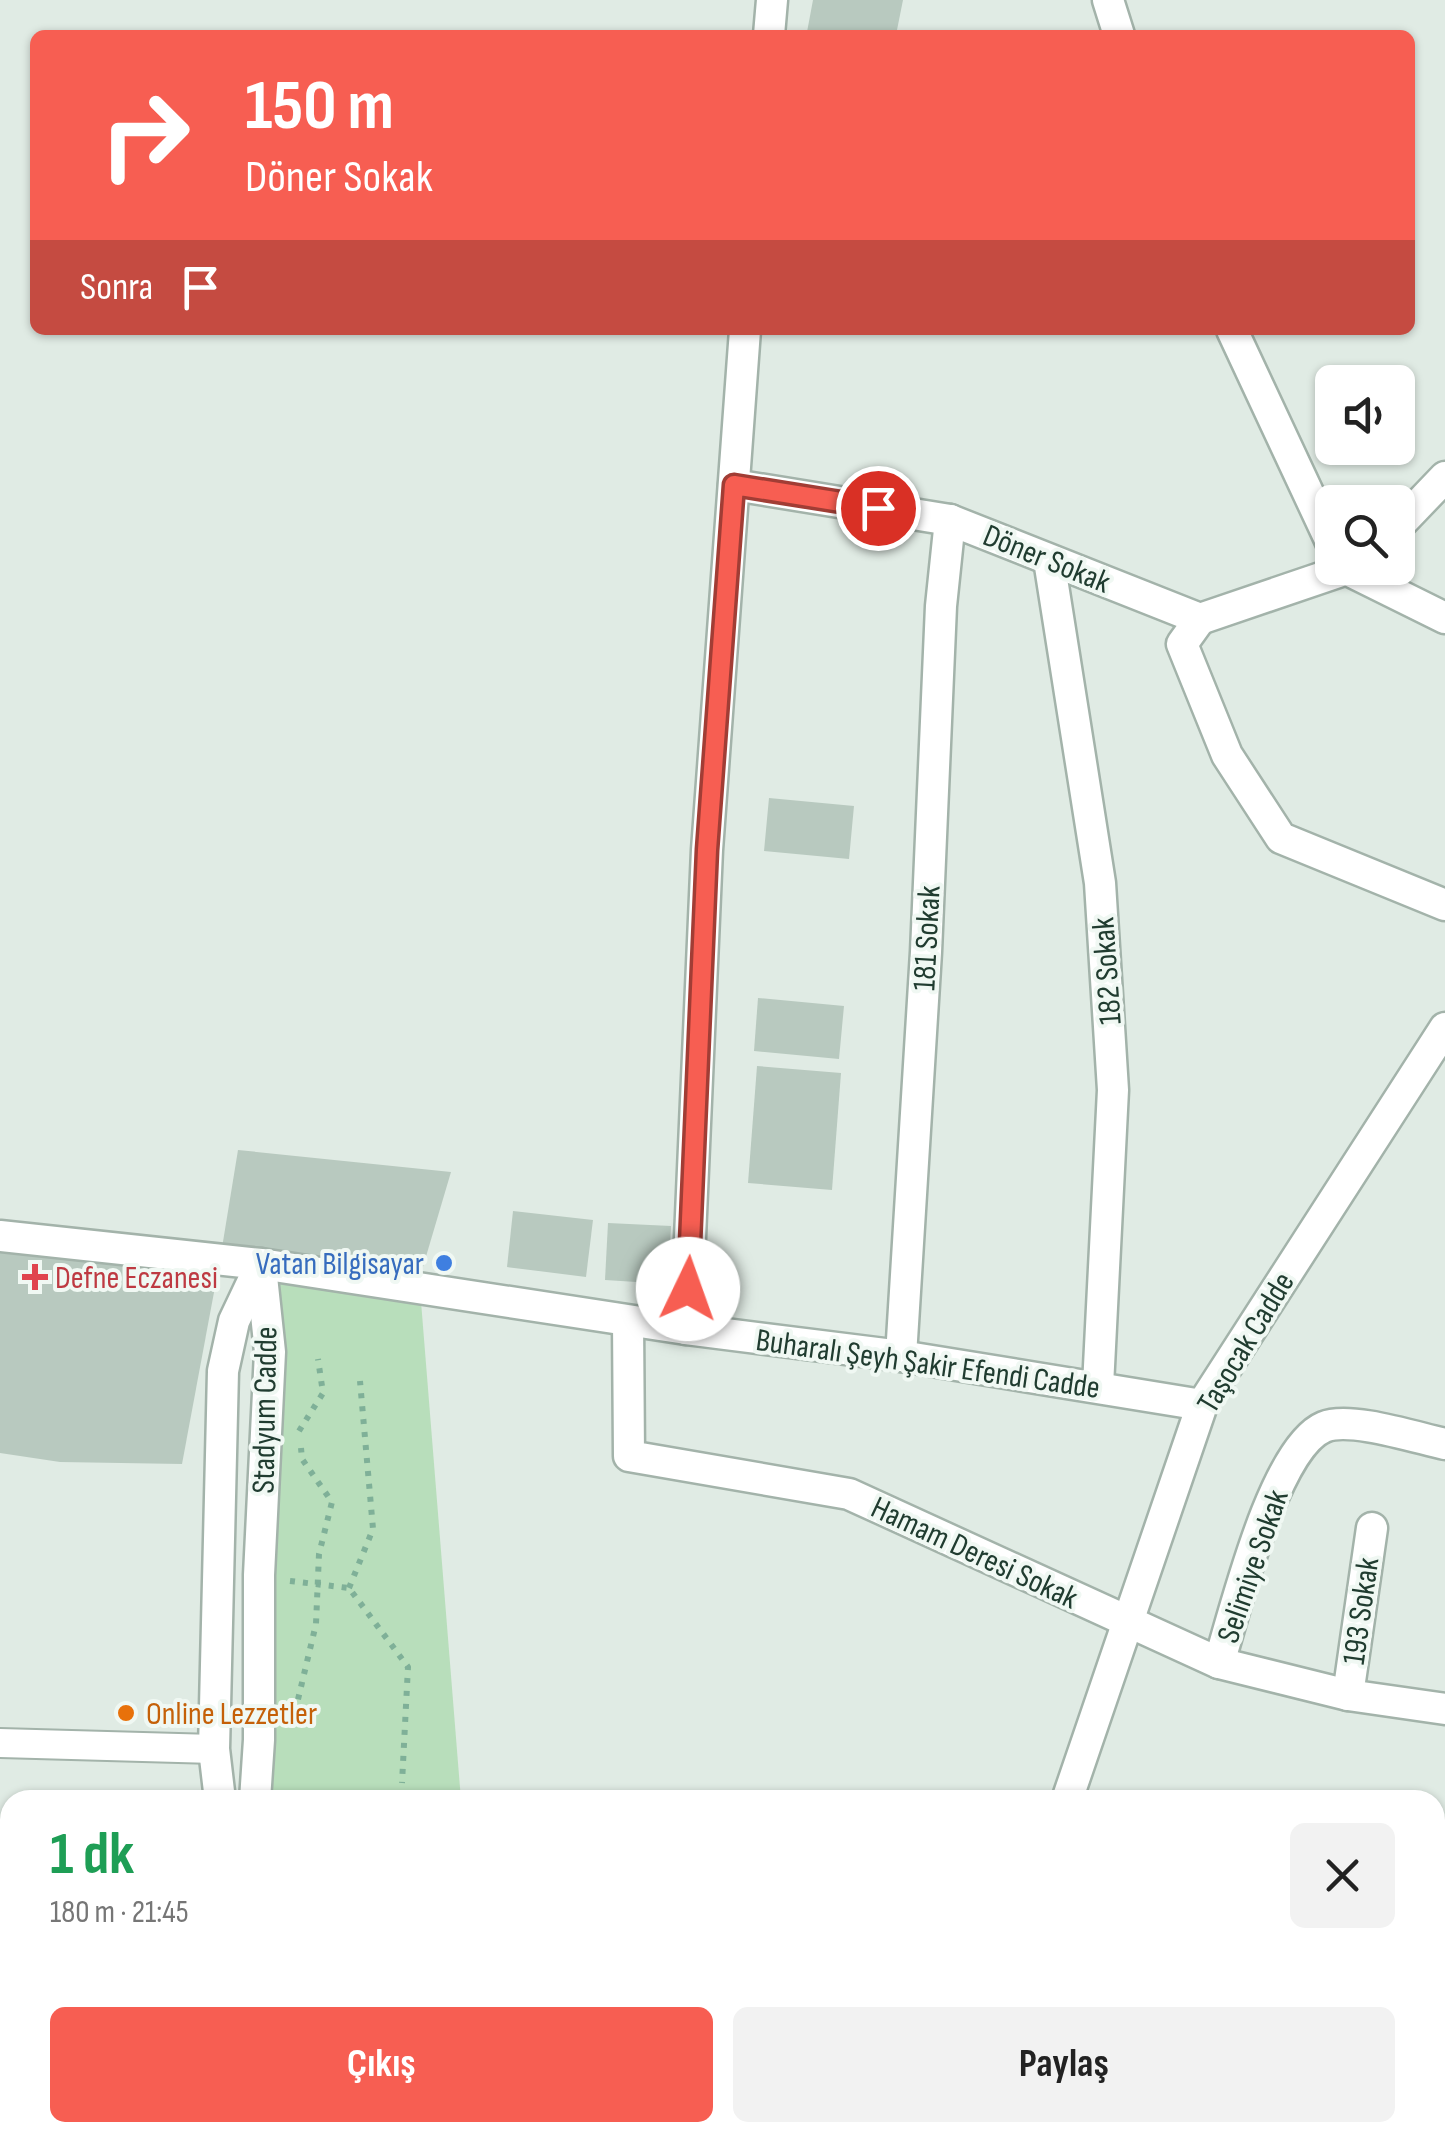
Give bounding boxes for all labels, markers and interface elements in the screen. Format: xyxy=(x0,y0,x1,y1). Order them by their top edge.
text: 150 m xyxy=(245,65,394,149)
icon: right xyxy=(80,70,210,200)
text: Döner Sokak xyxy=(245,150,433,205)
icon: arrive xyxy=(173,260,228,315)
text: Sonra xyxy=(80,265,153,310)
map controls xyxy=(1315,365,1415,585)
button: sound xyxy=(1315,365,1415,465)
pin xyxy=(836,466,921,551)
icon: arrive xyxy=(851,481,906,536)
button: search xyxy=(1315,485,1415,585)
street label: Döner Sokak xyxy=(977,516,1116,602)
street label: 181 Sokak xyxy=(905,885,950,992)
street label: 182 Sokak xyxy=(1084,916,1131,1026)
position arrow xyxy=(636,1237,740,1341)
place label: Vatan Bilgisayar xyxy=(256,1245,424,1284)
marker: Vatan Bilgisayar xyxy=(433,1252,455,1274)
place label: Defne Eczanesi xyxy=(55,1259,218,1298)
marker: Defne Eczanesi xyxy=(24,1266,46,1288)
street label: Taşocak Cadde xyxy=(1189,1266,1303,1420)
street label: Buharalı Şeyh Şakir Efendi Cadde xyxy=(753,1321,1102,1408)
street label: Stadyum Cadde xyxy=(245,1326,286,1494)
street label: Selimiye Sokak xyxy=(1209,1485,1298,1648)
street label: Hamam Deresi Sokak xyxy=(865,1488,1084,1618)
street label: 193 Sokak xyxy=(1335,1555,1388,1667)
place label: Online Lezzetler xyxy=(146,1695,317,1734)
marker: Online Lezzetler xyxy=(115,1702,137,1724)
text: 1 dk xyxy=(50,1819,134,1891)
button: close xyxy=(1290,1823,1395,1928)
text: 180 m · 21:45 xyxy=(50,1893,189,1932)
button: Çıkış xyxy=(50,2007,713,2122)
button: Paylaş xyxy=(733,2007,1395,2122)

